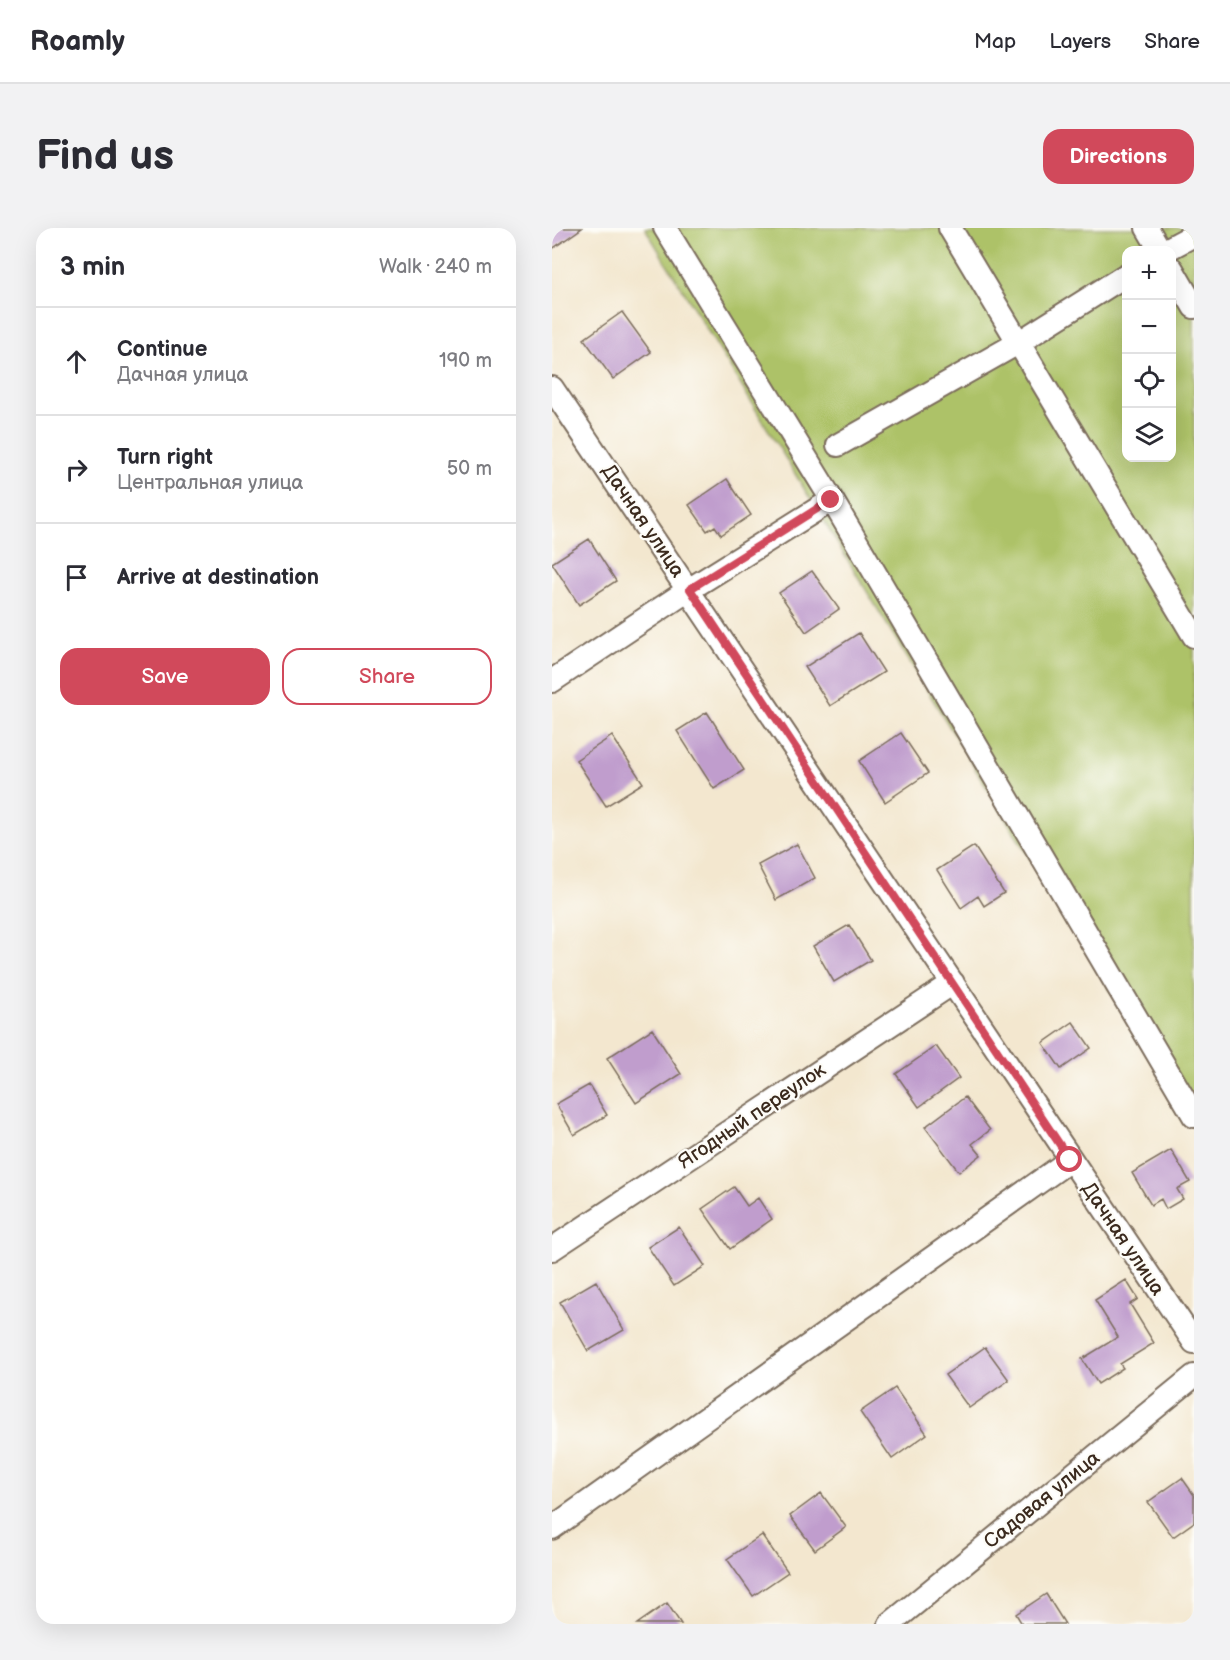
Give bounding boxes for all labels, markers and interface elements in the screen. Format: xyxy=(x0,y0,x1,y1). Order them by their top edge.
text: Roamly xyxy=(30,25,125,58)
text: Map xyxy=(974,29,1016,54)
text: Layers xyxy=(1049,29,1111,54)
text: Share xyxy=(1144,29,1200,54)
button: Directions xyxy=(1043,129,1194,184)
text: Find us xyxy=(36,131,174,182)
map controls xyxy=(1122,246,1176,462)
button: + xyxy=(1122,246,1176,300)
text: 3 min xyxy=(60,252,125,283)
text: Walk · 240 m xyxy=(379,255,492,279)
button: − xyxy=(1122,300,1176,354)
text: Continue xyxy=(117,336,207,363)
icon: ahead xyxy=(60,345,93,378)
text: 190 m xyxy=(439,349,492,373)
button: locate xyxy=(1122,354,1176,408)
text: Дачная улица xyxy=(117,363,248,387)
button: layers xyxy=(1122,408,1176,462)
text: Turn right xyxy=(117,444,213,471)
icon: right xyxy=(60,453,93,486)
text: 50 m xyxy=(447,457,492,481)
street label: Дачная улица xyxy=(596,460,690,582)
text: Центральная улица xyxy=(117,471,303,495)
route end xyxy=(817,486,843,512)
icon: arrive xyxy=(60,561,93,594)
text: Arrive at destination xyxy=(117,564,319,591)
button: Save xyxy=(60,648,270,705)
button: Share xyxy=(282,648,492,705)
street label: Ягодный переулок xyxy=(674,1058,831,1174)
route start xyxy=(1056,1146,1082,1172)
street label: Дачная улица xyxy=(1076,1178,1170,1300)
street label: Садовая улица xyxy=(979,1446,1105,1554)

